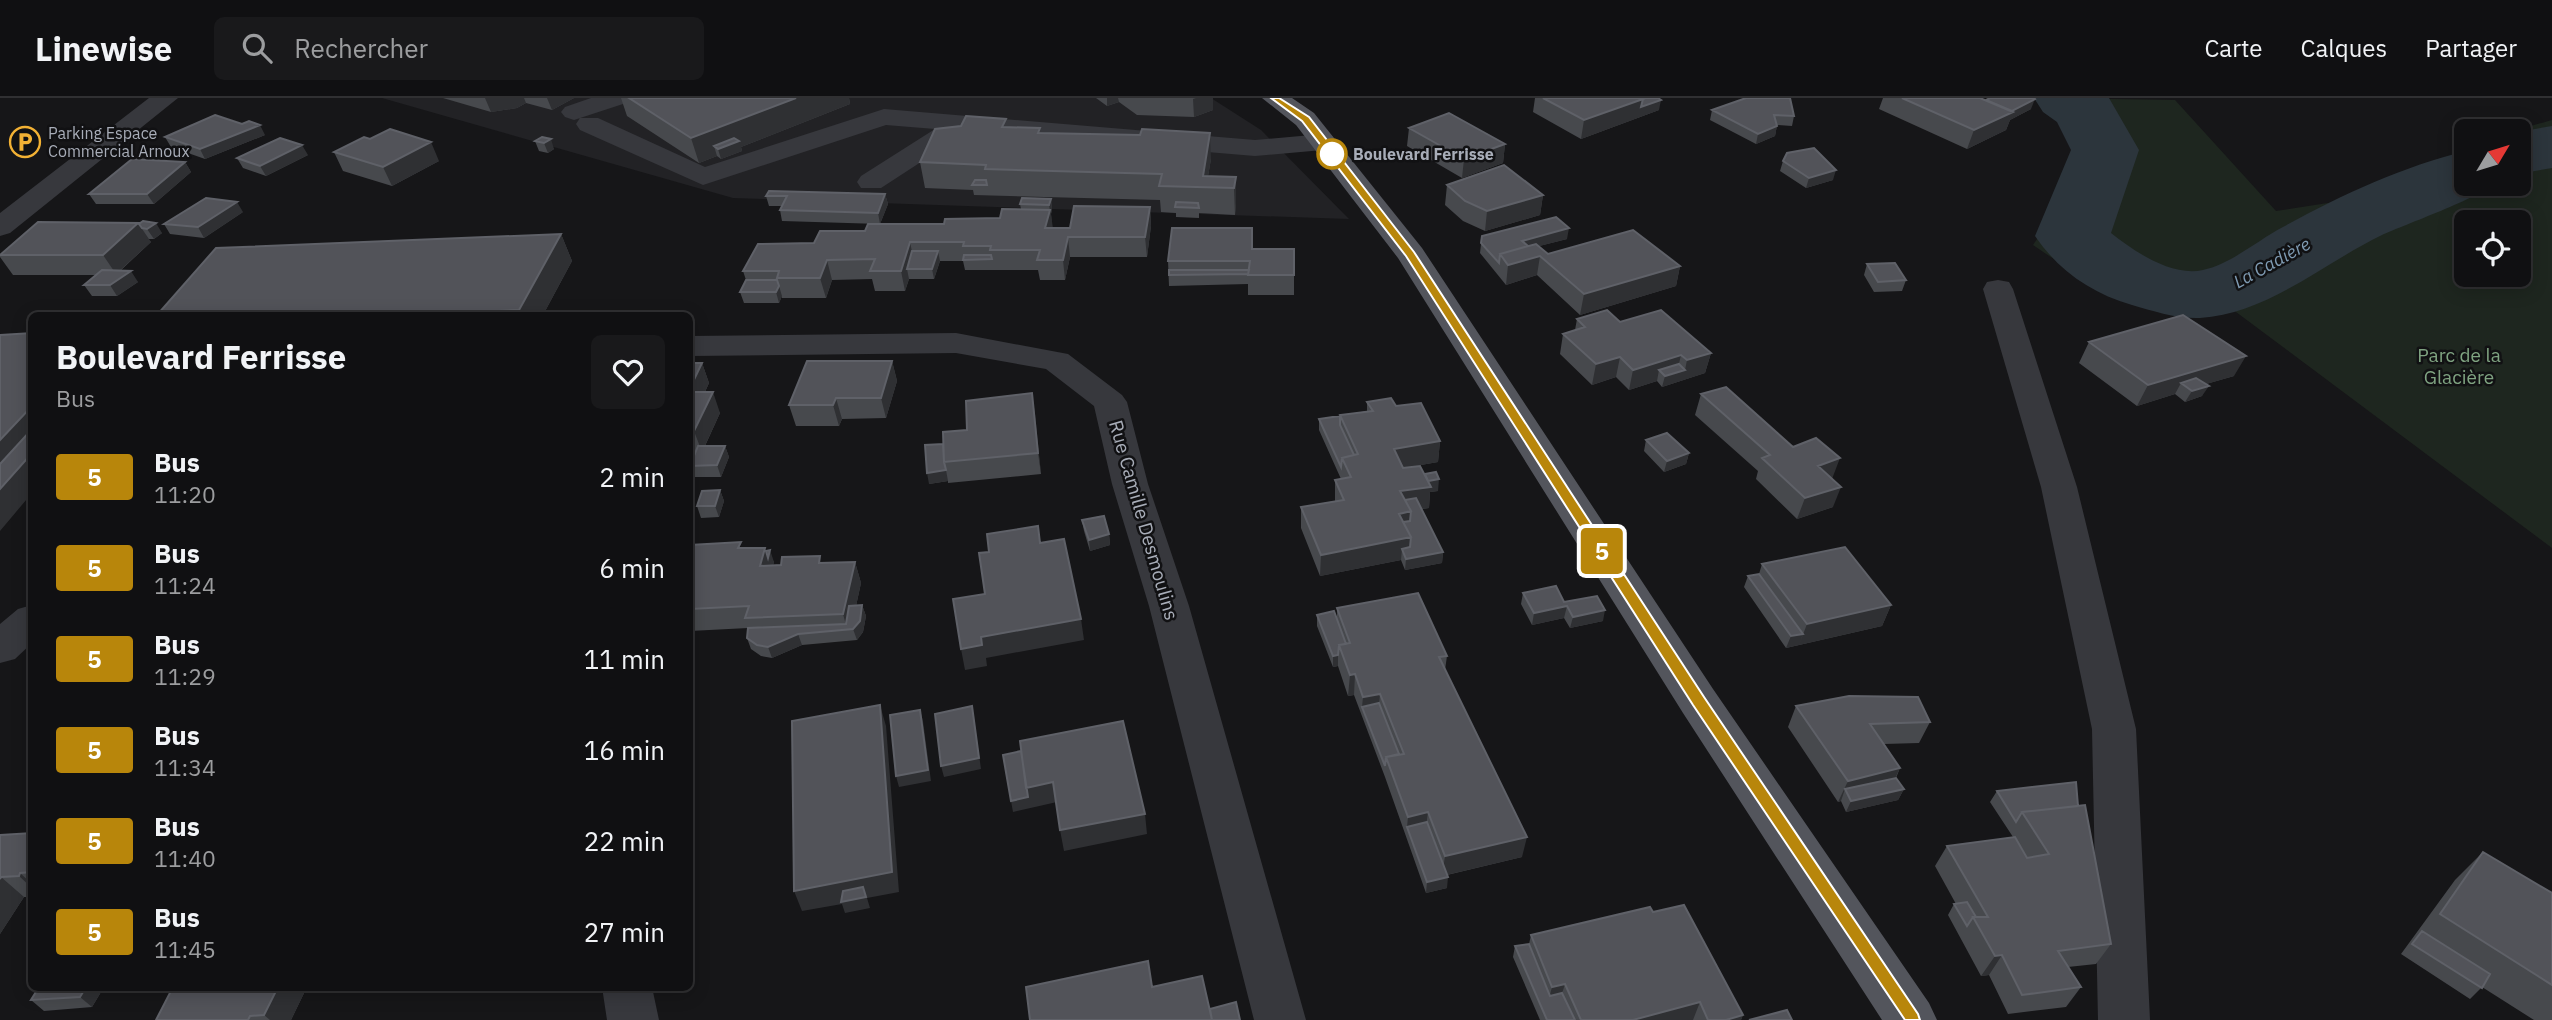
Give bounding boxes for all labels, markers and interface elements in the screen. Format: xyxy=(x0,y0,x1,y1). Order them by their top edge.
search box xyxy=(214,17,704,80)
text: Linewise xyxy=(35,27,172,70)
icon: search xyxy=(238,29,276,67)
text: Rechercher xyxy=(294,31,428,65)
text: Carte xyxy=(2204,32,2263,64)
text: Calques xyxy=(2301,32,2387,64)
text: Partager xyxy=(2425,32,2517,64)
north arrow xyxy=(2454,119,2530,196)
map controls xyxy=(2454,119,2531,287)
place label: Parking Espace Commercial Arnoux xyxy=(48,123,190,161)
parking icon: Parking Espace Commercial Arnoux xyxy=(8,125,42,159)
marker: Boulevard Ferrisse xyxy=(1317,139,1347,169)
place label: Boulevard Ferrisse xyxy=(1353,144,1494,164)
button: locate xyxy=(2454,210,2531,287)
water label: La Cadière xyxy=(2229,232,2314,293)
text: Boulevard Ferrisse xyxy=(56,335,346,378)
button: heart xyxy=(591,335,665,409)
park label: Parc de la Glacière xyxy=(2417,343,2501,389)
text: Bus xyxy=(56,383,95,413)
street label: Rue Camille Desmoulins xyxy=(1104,417,1184,623)
text: Bus xyxy=(154,445,200,479)
text: 2 min xyxy=(599,460,665,494)
text: 5 xyxy=(87,461,102,493)
text: 11:20 xyxy=(154,479,216,509)
line badge: 5 xyxy=(1579,528,1625,574)
text: 5 xyxy=(1595,535,1609,567)
text: Bus xyxy=(154,536,200,570)
text: 6 min xyxy=(599,551,665,585)
text: 5 xyxy=(87,552,102,584)
text: 11:24 xyxy=(154,570,216,600)
text: Bus xyxy=(154,627,200,661)
text: 11 min xyxy=(584,642,665,676)
text: 5 xyxy=(87,643,102,675)
text: 11:29 xyxy=(154,661,216,691)
text: Bus xyxy=(154,718,200,752)
text: 16 min xyxy=(584,733,665,767)
text: 5 xyxy=(87,734,102,766)
text: 11:34 xyxy=(154,752,216,782)
text: Bus xyxy=(154,809,200,843)
text: 22 min xyxy=(584,824,665,858)
text: 5 xyxy=(87,825,102,857)
text: 11:40 xyxy=(154,843,216,873)
text: Bus xyxy=(154,900,200,934)
text: 27 min xyxy=(584,915,665,949)
text: 5 xyxy=(87,916,102,948)
text: 11:45 xyxy=(154,934,216,964)

